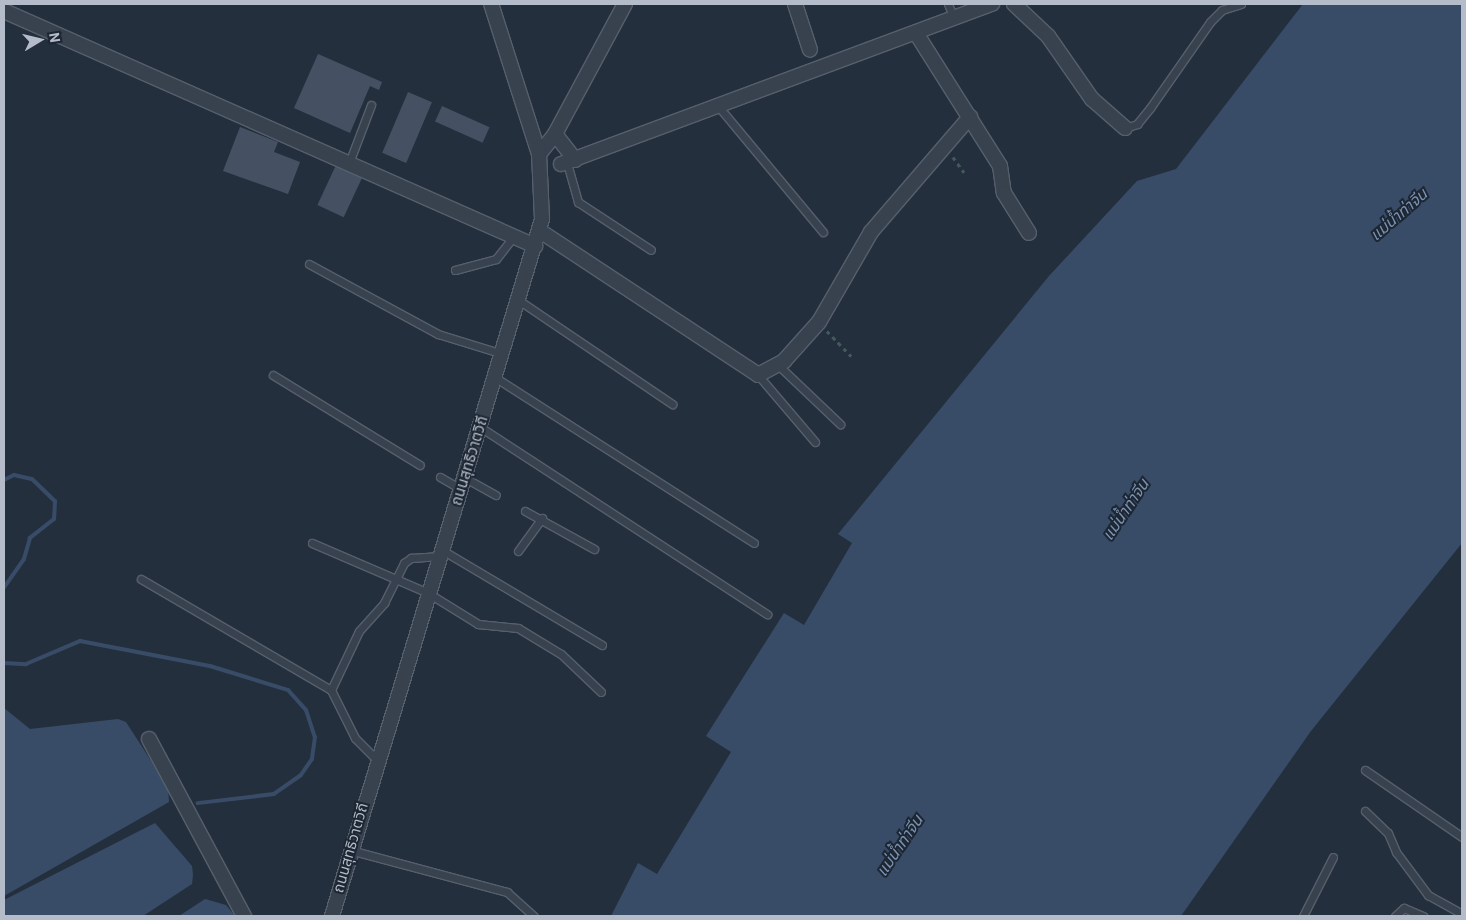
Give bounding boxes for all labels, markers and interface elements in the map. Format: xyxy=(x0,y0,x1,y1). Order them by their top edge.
north arrow xyxy=(15,15,65,65)
text: N xyxy=(46,32,63,44)
water label: แม่น้ำท่าจีน xyxy=(1366,185,1432,245)
street label: ถนนสุทธิวาตวิถี xyxy=(448,414,492,508)
water label: แม่น้ำท่าจีน xyxy=(1099,476,1153,544)
street label: ถนนสุทธิวาตวิถี xyxy=(330,801,372,895)
water label: แม่น้ำท่าจีน xyxy=(873,812,927,880)

